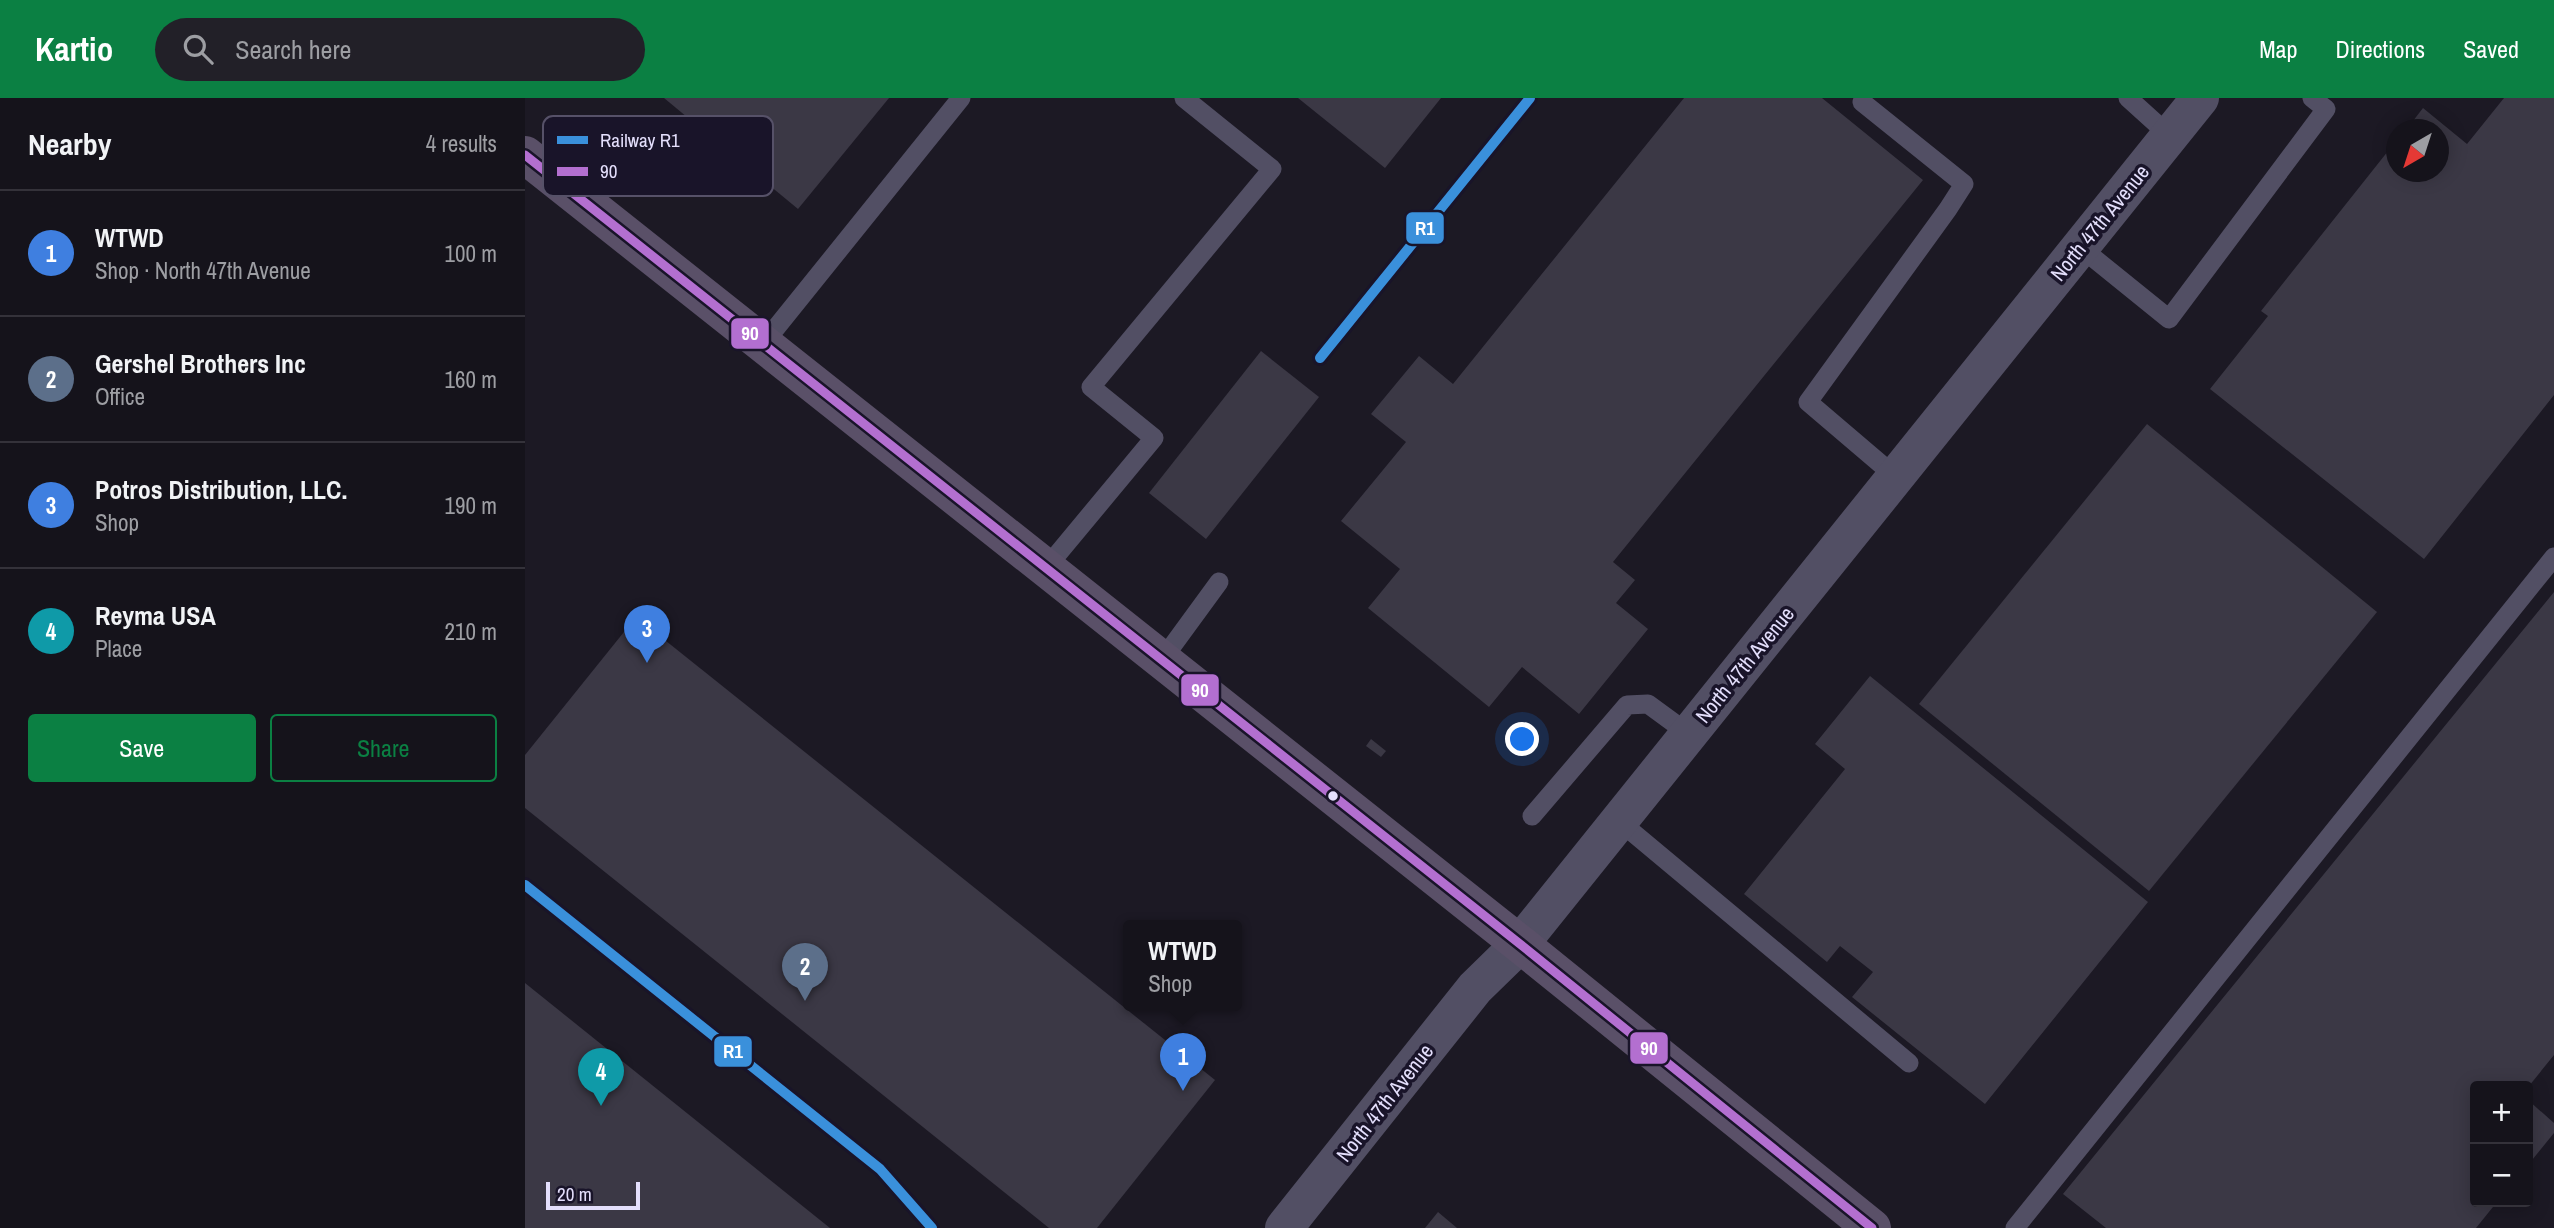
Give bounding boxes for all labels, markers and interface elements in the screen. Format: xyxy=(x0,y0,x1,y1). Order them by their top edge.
search box xyxy=(155,18,645,81)
text: Kartio xyxy=(35,27,113,71)
icon: search xyxy=(179,30,217,68)
text: Search here xyxy=(235,32,351,67)
text: Map xyxy=(2259,33,2297,65)
text: Directions xyxy=(2335,33,2425,65)
text: Saved xyxy=(2463,33,2519,65)
legend xyxy=(543,116,773,196)
north arrow xyxy=(2386,119,2449,182)
text: Nearby xyxy=(28,124,111,164)
text: Railway R1 xyxy=(600,127,680,153)
text: 4 results xyxy=(426,128,497,159)
text: 90 xyxy=(600,158,617,184)
street label: North 47th Avenue xyxy=(2044,158,2156,287)
line badge: R1 xyxy=(1405,211,1445,245)
text: R1 xyxy=(1415,215,1435,241)
text: WTWD xyxy=(95,220,164,255)
text: 1 xyxy=(46,238,56,269)
text: 100 m xyxy=(445,238,497,269)
text: Shop · North 47th Avenue xyxy=(95,255,311,286)
line badge: 90 xyxy=(730,317,770,350)
text: 90 xyxy=(741,320,759,346)
text: Gershel Brothers Inc xyxy=(95,346,306,381)
text: 2 xyxy=(46,364,56,395)
text: 160 m xyxy=(445,364,497,395)
text: Office xyxy=(95,381,145,412)
text: Potros Distribution, LLC. xyxy=(95,472,347,507)
text: 3 xyxy=(46,490,56,521)
text: 190 m xyxy=(445,490,497,521)
text: Shop xyxy=(95,507,139,538)
text: Reyma USA xyxy=(95,598,216,633)
street label: North 47th Avenue xyxy=(1689,600,1801,729)
pin: 3 xyxy=(624,605,670,663)
text: 4 xyxy=(46,616,56,647)
text: 210 m xyxy=(445,616,497,647)
text: Place xyxy=(95,633,142,664)
line badge: 90 xyxy=(1180,673,1220,707)
text: 90 xyxy=(1191,677,1209,703)
button: Save xyxy=(28,714,256,782)
button: Share xyxy=(270,714,497,782)
your location xyxy=(1505,722,1539,756)
unlabelled marker xyxy=(1326,789,1340,803)
popup xyxy=(1123,920,1242,1011)
text: WTWD xyxy=(1148,933,1217,968)
pin: 2 xyxy=(782,943,828,1001)
text: Shop xyxy=(1148,968,1192,999)
line badge: 90 xyxy=(1629,1031,1669,1065)
pin: 1 xyxy=(1160,1033,1206,1091)
line badge: R1 xyxy=(713,1035,753,1068)
text: 90 xyxy=(1640,1035,1658,1061)
text: R1 xyxy=(723,1038,743,1064)
street label: North 47th Avenue xyxy=(1329,1038,1440,1168)
pin: 4 xyxy=(578,1048,624,1106)
map controls xyxy=(2470,1081,2533,1207)
button: + xyxy=(2470,1081,2533,1144)
button: − xyxy=(2470,1144,2533,1207)
scale bar xyxy=(546,1179,641,1211)
text: 20 m xyxy=(557,1181,592,1207)

